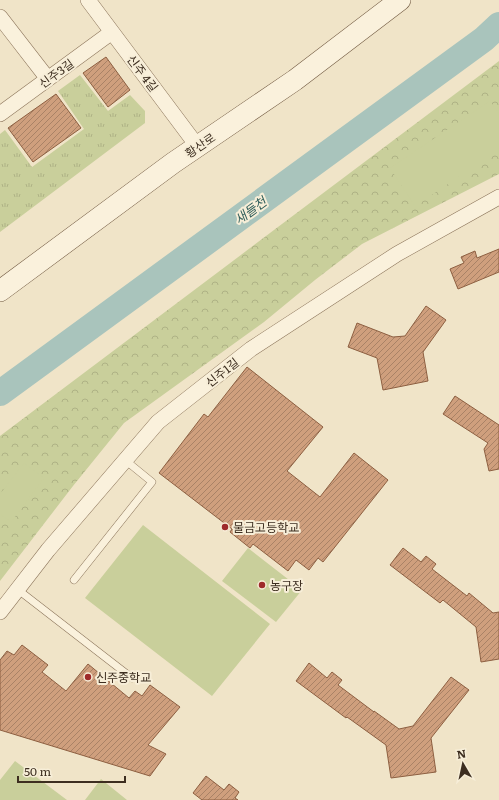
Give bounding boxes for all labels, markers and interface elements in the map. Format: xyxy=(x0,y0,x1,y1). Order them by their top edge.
street label: 신주 4길 xyxy=(123,51,163,95)
street label: 신주3길 xyxy=(35,54,77,92)
street label: 황산로 xyxy=(181,128,219,162)
water label: 새들천 xyxy=(230,191,271,228)
street label: 신주1길 xyxy=(201,353,243,391)
place label: 물금고등학교 xyxy=(233,518,299,536)
marker: 물금고등학교 xyxy=(220,522,230,532)
place label: 농구장 xyxy=(270,576,303,594)
marker: 농구장 xyxy=(257,580,267,590)
place label: 신주중학교 xyxy=(96,668,151,686)
marker: 신주중학교 xyxy=(83,672,93,682)
north arrow xyxy=(443,744,483,784)
text: N xyxy=(455,745,467,762)
scale bar xyxy=(18,758,125,784)
text: 50 m xyxy=(24,762,51,780)

